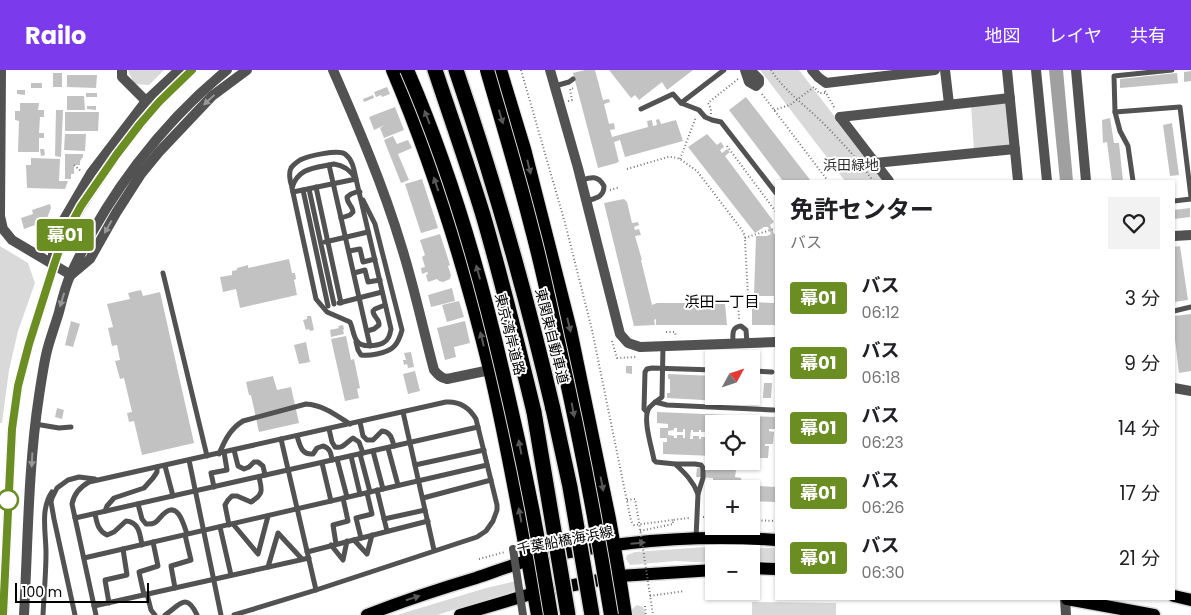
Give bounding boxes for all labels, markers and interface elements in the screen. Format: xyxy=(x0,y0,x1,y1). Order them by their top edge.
text: Railo xyxy=(25,19,86,52)
text: 地図 xyxy=(985,23,1021,48)
text: レイヤ xyxy=(1049,23,1102,48)
text: 共有 xyxy=(1130,23,1166,48)
one-way arrow xyxy=(203,94,215,106)
one-way arrow xyxy=(497,109,505,124)
one-way arrow xyxy=(423,110,430,125)
park label: 浜田緑地 xyxy=(823,155,879,175)
one-way arrow xyxy=(525,160,533,175)
one-way arrow xyxy=(432,176,440,191)
text: 免許センター xyxy=(790,193,934,226)
button: heart xyxy=(1108,197,1160,249)
line badge: 幕01 xyxy=(36,219,94,251)
one-way arrow xyxy=(104,220,113,234)
text: 幕01 xyxy=(47,222,83,247)
text: バス xyxy=(790,231,822,254)
one-way arrow xyxy=(473,264,481,279)
text: バス xyxy=(862,272,900,299)
text: 幕01 xyxy=(800,285,837,310)
text: 3 分 xyxy=(1125,285,1160,312)
street label: 東関東自動車道 xyxy=(530,286,574,386)
street label: 東京湾岸道路 xyxy=(490,291,530,377)
district label: 浜田一丁目 xyxy=(684,291,760,312)
one-way arrow xyxy=(58,293,66,308)
text: 06:12 xyxy=(862,301,899,324)
one-way arrow xyxy=(565,317,573,332)
one-way arrow xyxy=(478,332,486,347)
text: バス xyxy=(862,337,900,364)
north arrow xyxy=(705,350,760,405)
map controls xyxy=(705,350,760,600)
text: 幕01 xyxy=(800,350,837,375)
text: 9 分 xyxy=(1124,350,1160,377)
text: 06:18 xyxy=(862,366,900,389)
text: バス xyxy=(862,402,900,429)
one-way arrow xyxy=(570,403,578,419)
button: locate xyxy=(705,415,760,470)
text: 幕01 xyxy=(800,415,837,440)
text: 14 分 xyxy=(1118,415,1160,442)
text: 06:23 xyxy=(862,431,904,454)
one-way arrow xyxy=(516,439,524,454)
one-way arrow xyxy=(27,452,35,468)
text: バス xyxy=(862,467,900,494)
one-way arrow xyxy=(598,476,606,492)
button: + xyxy=(705,480,760,535)
text: 幕01 xyxy=(800,480,837,505)
text: 17 分 xyxy=(1119,480,1160,507)
unlabelled marker xyxy=(0,489,19,511)
text: 06:26 xyxy=(862,496,905,519)
one-way arrow xyxy=(516,508,524,523)
street label: 千葉船橋海浜線 xyxy=(515,521,615,559)
text: バス xyxy=(862,532,900,559)
one-way arrow xyxy=(630,539,646,547)
button: − xyxy=(705,545,760,600)
text: 幕01 xyxy=(800,545,837,570)
text: 21 分 xyxy=(1119,545,1160,572)
text: 06:30 xyxy=(862,561,905,584)
scale bar xyxy=(15,580,149,603)
text: 100 m xyxy=(22,582,62,602)
one-way arrow xyxy=(406,594,421,602)

